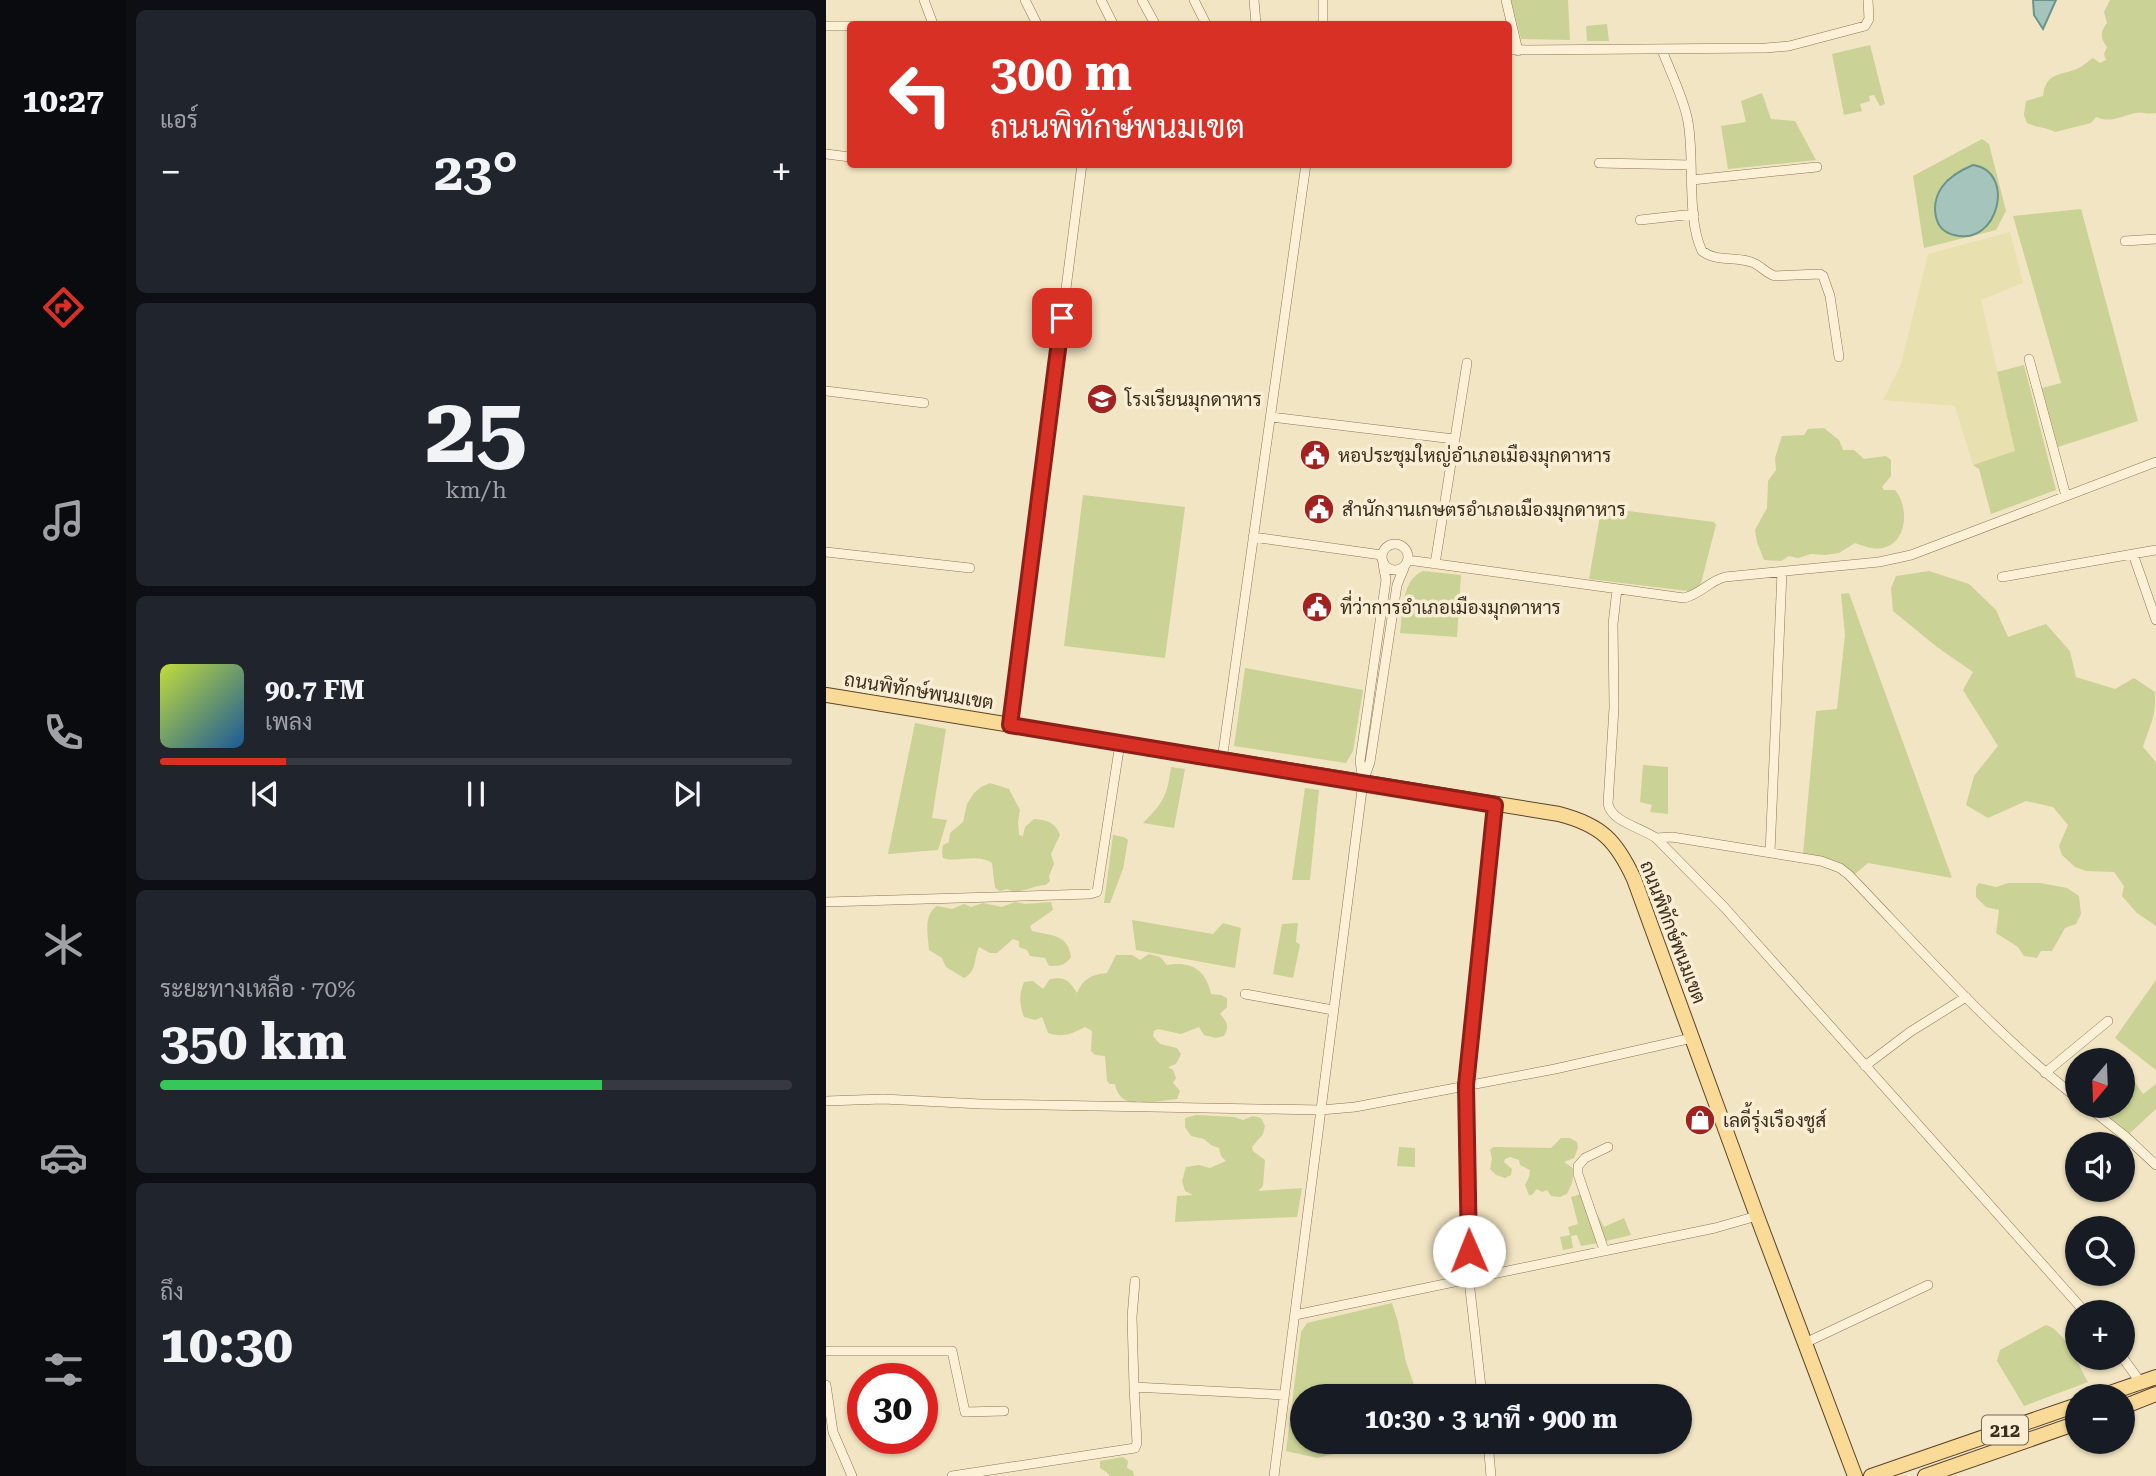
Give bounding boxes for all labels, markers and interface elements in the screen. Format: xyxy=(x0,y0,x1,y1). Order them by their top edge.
text: 300 m xyxy=(990,45,1132,102)
icon: left xyxy=(875,49,966,140)
text: 10:27 xyxy=(22,82,104,120)
text: แอร์ xyxy=(160,107,198,134)
text: ถนนพิทักษ์พนมเขต xyxy=(990,108,1245,146)
text: 23° xyxy=(434,142,518,203)
text: − xyxy=(160,150,181,194)
text: + xyxy=(771,150,792,194)
icon: directions xyxy=(39,283,88,332)
pin xyxy=(1032,288,1092,348)
icon: arrive xyxy=(1043,299,1081,337)
text: 25 xyxy=(425,378,527,484)
school or university icon: โรงเรียนมุกดาหาร xyxy=(1085,382,1119,416)
place label: โรงเรียนมุกดาหาร xyxy=(1124,387,1262,412)
public building icon: หอประชุมใหญ่อำเภอเมืองมุกดาหาร xyxy=(1298,438,1332,472)
place label: หอประชุมใหญ่อำเภอเมืองมุกดาหาร xyxy=(1338,443,1611,468)
text: km/h xyxy=(445,477,507,504)
public building icon: สำนักงานเกษตรอำเภอเมืองมุกดาหาร xyxy=(1302,492,1336,526)
icon: music xyxy=(39,496,88,545)
place label: สำนักงานเกษตรอำเภอเมืองมุกดาหาร xyxy=(1342,498,1626,522)
public building icon: ที่ว่าการอำเภอเมืองมุกดาหาร xyxy=(1300,590,1334,624)
place label: ที่ว่าการอำเภอเมืองมุกดาหาร xyxy=(1340,590,1561,620)
street label: ถนนพิทักษ์พนมเขต xyxy=(842,667,996,714)
text: 90.7 FM xyxy=(265,675,365,705)
icon: phone xyxy=(39,708,88,757)
text: เพลง xyxy=(265,709,312,736)
icon: previous xyxy=(246,775,284,813)
icon: pause xyxy=(457,775,495,813)
icon: next xyxy=(668,775,706,813)
street label: ถนนพิทักษ์พนมเขต xyxy=(1635,857,1712,1007)
icon: climate xyxy=(39,920,88,969)
text: ระยะทางเหลือ · 70% xyxy=(160,976,355,1003)
text: 350 km xyxy=(160,1011,347,1072)
north arrow xyxy=(2065,1048,2135,1118)
map controls xyxy=(2065,1048,2135,1454)
place label: เลดี้รุ่งเรืองชูส์ xyxy=(1723,1102,1826,1134)
shop icon: เลดี้รุ่งเรืองชูส์ xyxy=(1683,1103,1717,1137)
button: sound xyxy=(2065,1132,2135,1202)
icon: car xyxy=(39,1133,88,1182)
position arrow xyxy=(1432,1214,1506,1288)
button: search xyxy=(2065,1216,2135,1286)
text: ถึง xyxy=(160,1279,184,1306)
button: + xyxy=(2065,1300,2135,1370)
text: 10:30 xyxy=(160,1314,293,1375)
icon: filters xyxy=(39,1345,88,1394)
speed limit sign: 30 xyxy=(847,1363,938,1454)
button: − xyxy=(2065,1384,2135,1454)
text: 10:30 · 3 นาที · 900 m xyxy=(1364,1404,1618,1434)
road number: 212 xyxy=(1982,1415,2028,1444)

